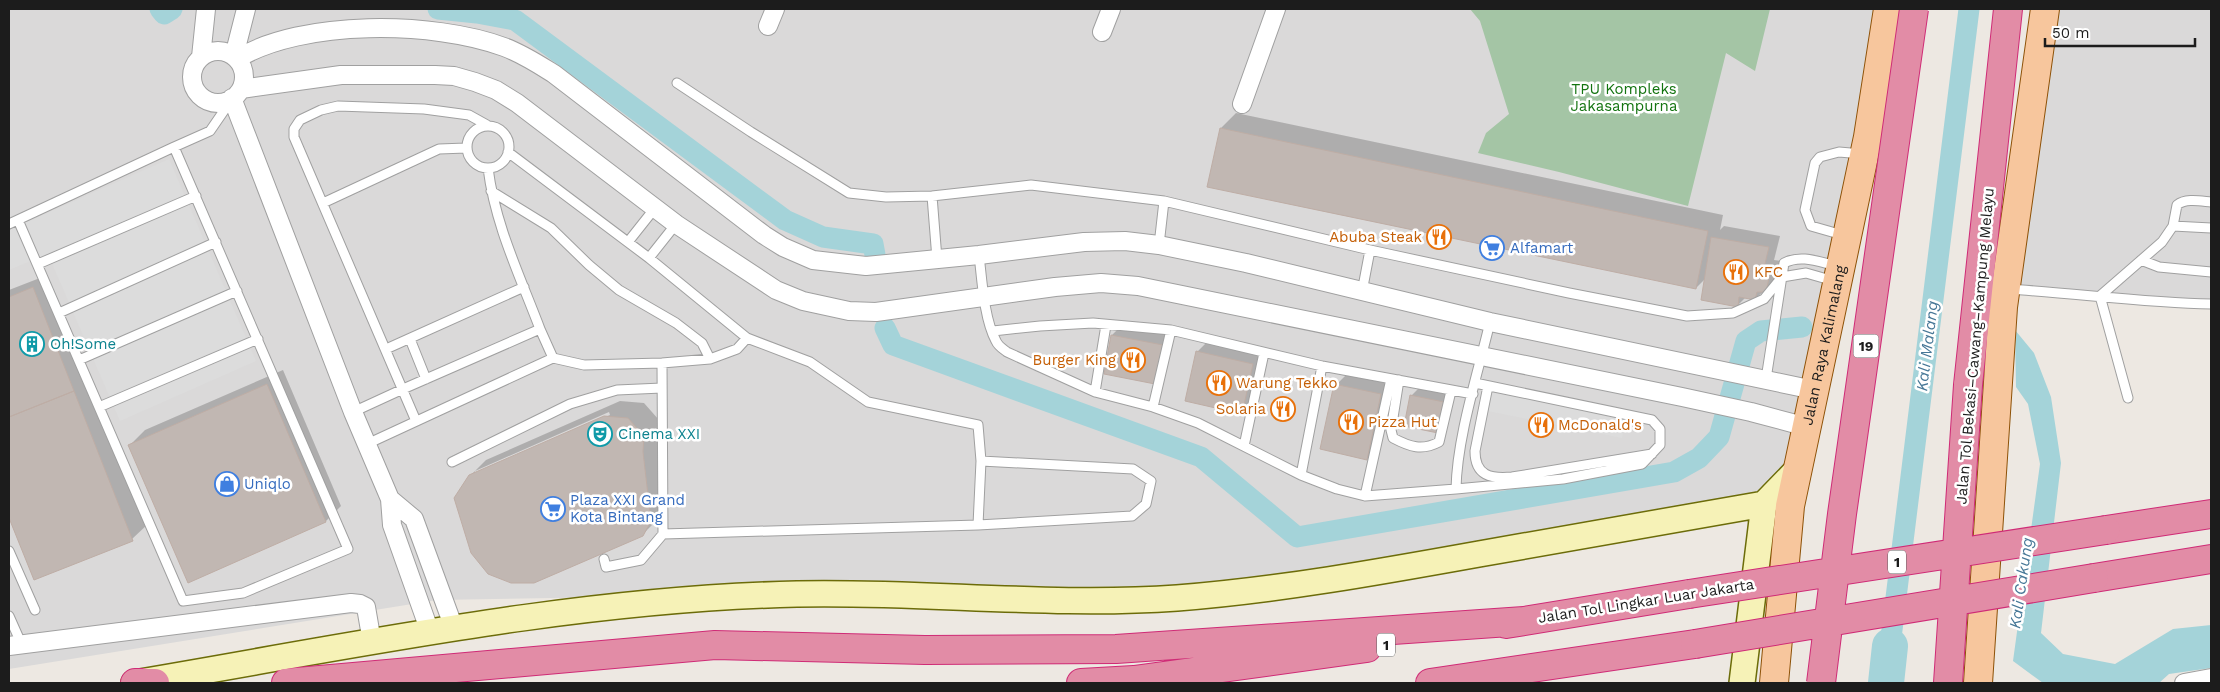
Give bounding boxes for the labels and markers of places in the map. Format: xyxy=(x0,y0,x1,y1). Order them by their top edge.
restaurant icon: Abuba Steak xyxy=(1426,224,1452,250)
place label: Abuba Steak xyxy=(1329,228,1422,246)
supermarket icon: Alfamart xyxy=(1479,235,1505,261)
place label: Alfamart xyxy=(1510,239,1574,257)
restaurant icon: KFC xyxy=(1723,259,1749,285)
place label: KFC xyxy=(1754,263,1783,281)
building icon: Oh!Some xyxy=(19,331,45,357)
place label: Oh!Some xyxy=(50,335,116,353)
restaurant icon: Burger King xyxy=(1120,347,1146,373)
place label: Burger King xyxy=(1033,351,1116,369)
restaurant icon: Warung Tekko xyxy=(1206,370,1232,396)
place label: Warung Tekko xyxy=(1236,374,1337,392)
restaurant icon: Solaria xyxy=(1270,396,1296,422)
place label: Solaria xyxy=(1216,400,1267,418)
restaurant icon: Pizza Hut xyxy=(1338,409,1364,435)
restaurant icon: McDonald's xyxy=(1528,412,1554,438)
place label: Pizza Hut xyxy=(1368,413,1438,431)
place label: McDonald's xyxy=(1558,416,1642,434)
theatre icon: Cinema XXI xyxy=(587,421,613,447)
place label: Cinema XXI xyxy=(618,425,700,443)
shop icon: Uniqlo xyxy=(214,471,240,497)
place label: Uniqlo xyxy=(244,475,291,493)
place label: Plaza XXI Grand Kota Bintang xyxy=(570,491,685,526)
supermarket icon: Plaza XXI Grand Kota Bintang xyxy=(540,496,566,522)

